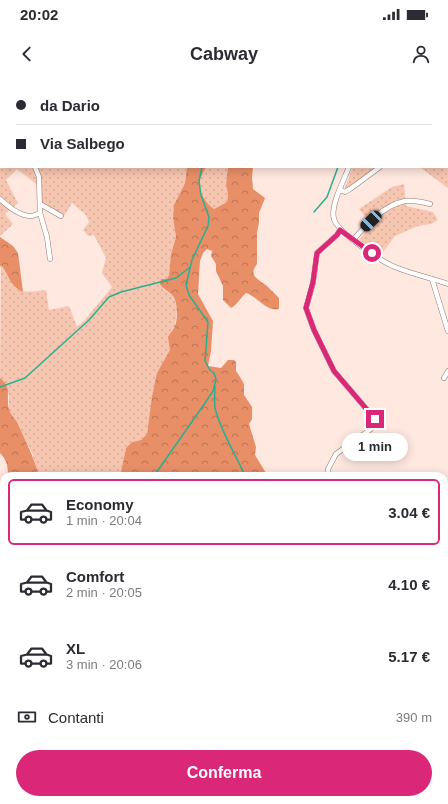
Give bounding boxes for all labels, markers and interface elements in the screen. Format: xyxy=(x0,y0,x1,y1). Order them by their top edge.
text: 20:02 xyxy=(20,6,58,23)
icon: back xyxy=(16,43,38,65)
icon: person xyxy=(410,43,432,65)
text: Cabway xyxy=(190,44,258,64)
text: da Dario xyxy=(40,97,100,114)
text: Via Salbego xyxy=(40,135,125,152)
car xyxy=(358,208,384,234)
route start xyxy=(363,244,381,262)
route end xyxy=(366,410,384,428)
callout: 1 min xyxy=(342,433,408,461)
text: 1 min xyxy=(358,439,392,454)
icon: car xyxy=(18,494,54,530)
text: Economy xyxy=(66,496,134,513)
text: 3.04 € xyxy=(388,504,430,521)
text: 1 min · 20:04 xyxy=(66,513,142,528)
icon: car xyxy=(18,566,54,602)
text: Comfort xyxy=(66,568,124,585)
text: 4.10 € xyxy=(388,576,430,593)
text: 2 min · 20:05 xyxy=(66,585,142,600)
icon: car xyxy=(18,638,54,674)
text: XL xyxy=(66,640,85,657)
text: 5.17 € xyxy=(388,648,430,665)
text: 3 min · 20:06 xyxy=(66,657,142,672)
icon: cash xyxy=(16,706,38,728)
text: Contanti xyxy=(48,709,104,726)
text: 390 m xyxy=(396,710,432,725)
button: Conferma xyxy=(16,750,432,796)

